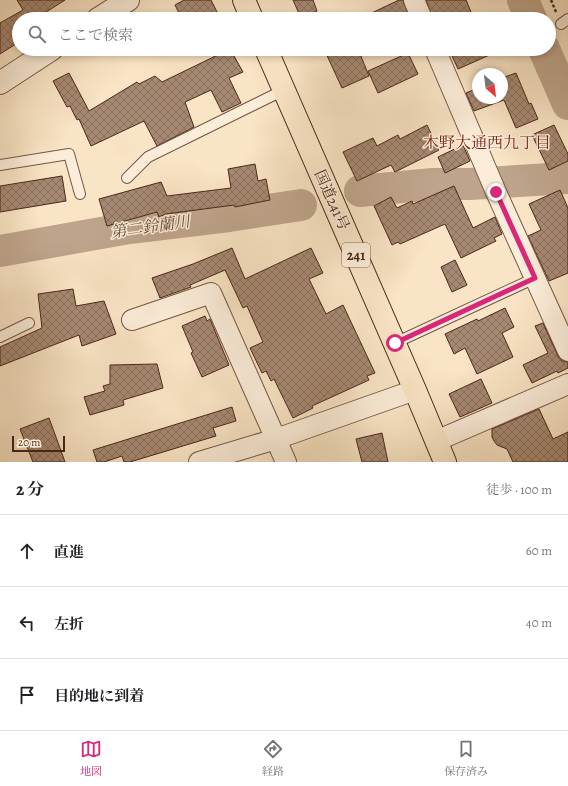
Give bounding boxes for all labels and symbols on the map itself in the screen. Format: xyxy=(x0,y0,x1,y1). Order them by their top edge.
north arrow xyxy=(472,68,508,104)
district label: 木野大通西九丁目 xyxy=(423,132,551,154)
street label: 国道241号 xyxy=(310,167,354,233)
route end xyxy=(487,183,505,201)
water label: 第二鈴蘭川 xyxy=(109,210,193,243)
road number: 241 xyxy=(342,243,370,267)
route start xyxy=(386,334,404,352)
scale bar xyxy=(12,434,65,453)

